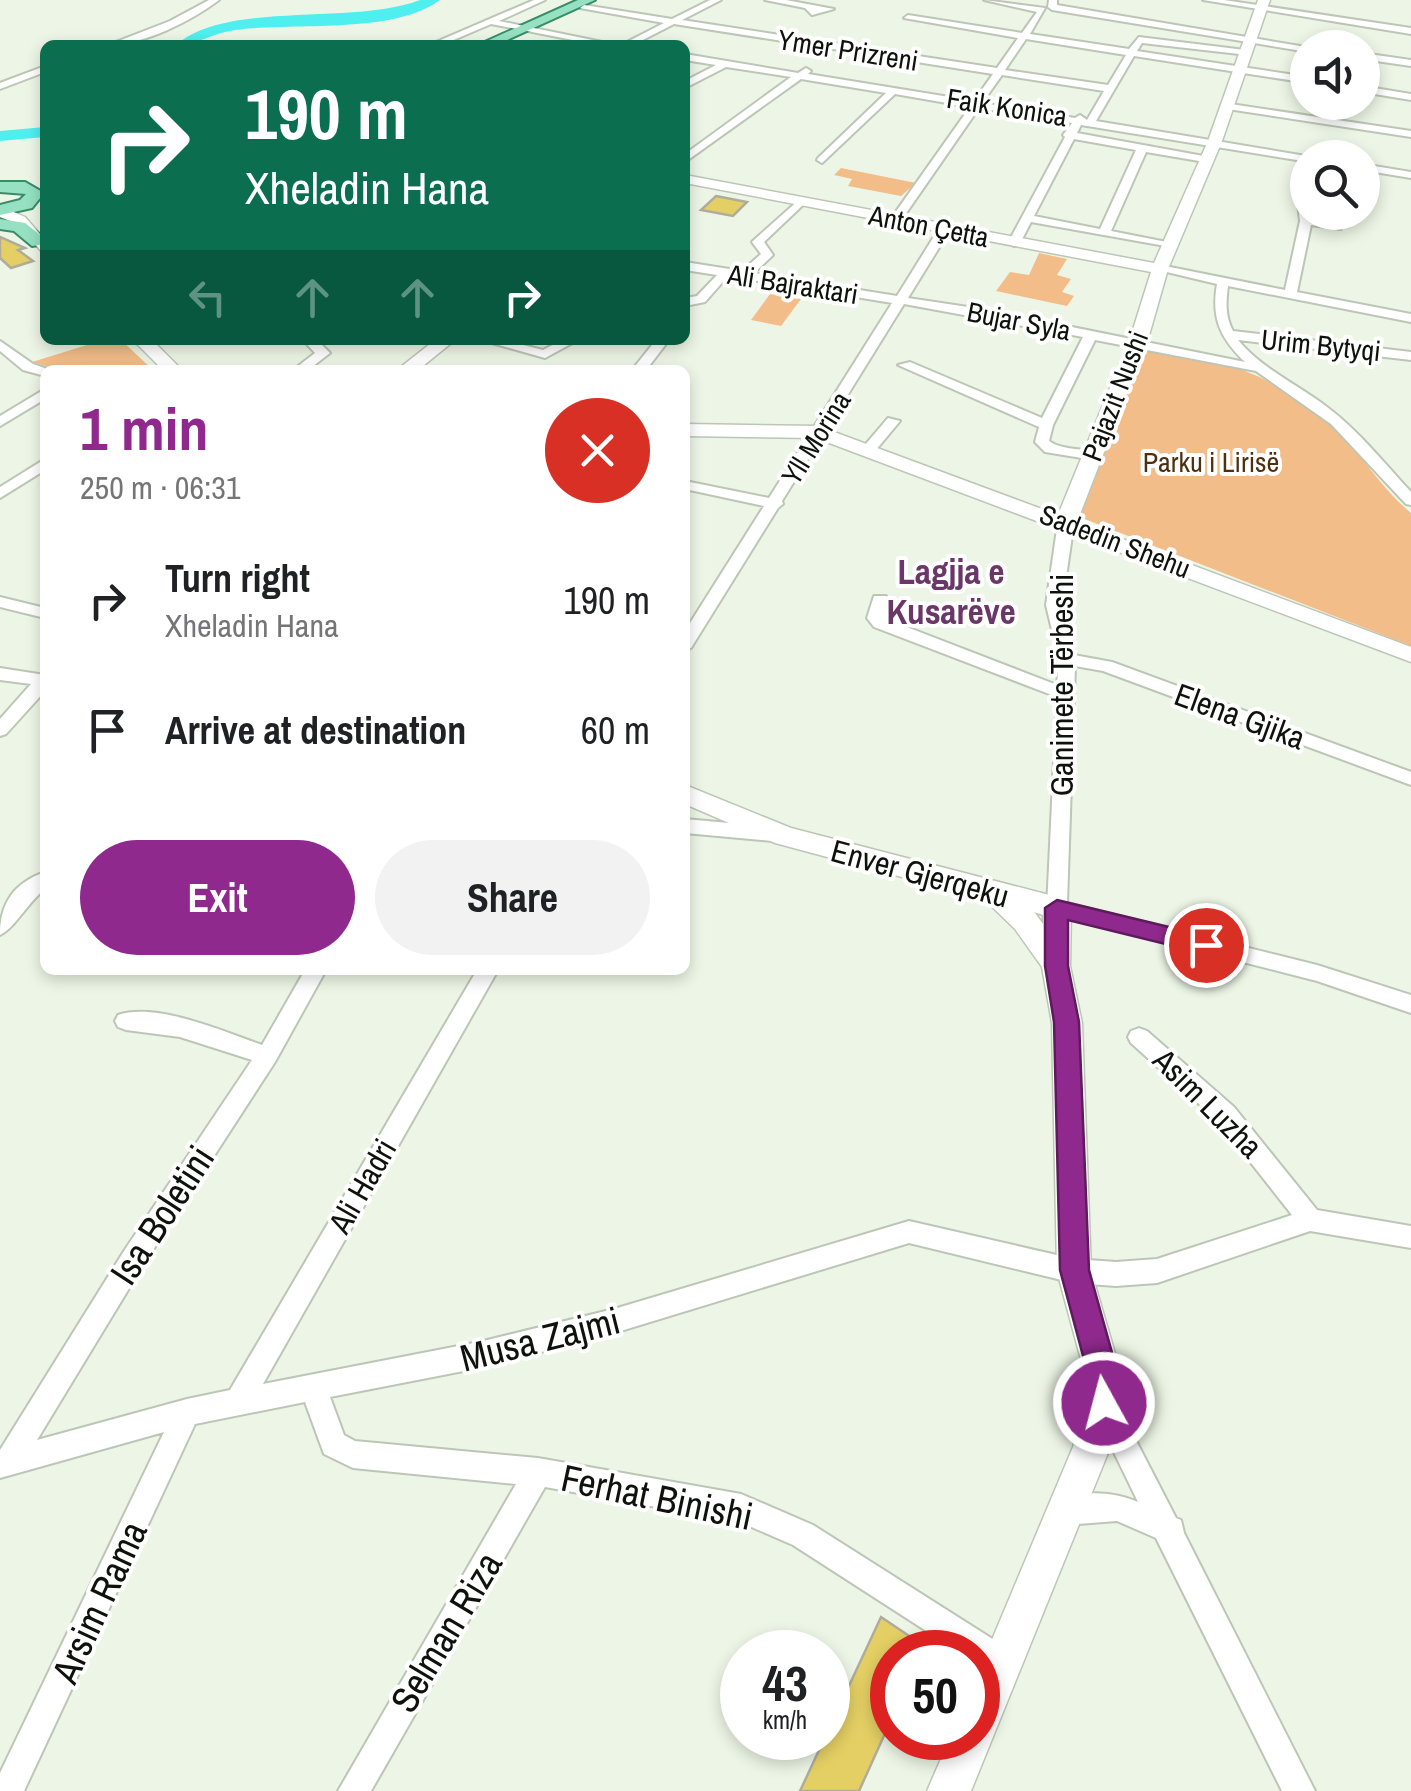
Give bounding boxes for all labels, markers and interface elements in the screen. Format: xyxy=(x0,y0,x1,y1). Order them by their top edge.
street label: Ymer Prizreni xyxy=(775,20,921,80)
map controls xyxy=(1290,30,1380,230)
button: sound xyxy=(1290,30,1380,120)
text: 190 m xyxy=(245,67,408,161)
street label: Faik Konica xyxy=(944,79,1070,135)
icon: right xyxy=(80,80,210,210)
button: search xyxy=(1290,140,1380,230)
text: Xheladin Hana xyxy=(245,157,489,218)
street label: Anton Çetta xyxy=(865,196,992,256)
street label: Ali Bajraktari xyxy=(724,255,861,313)
icon: left xyxy=(180,270,235,325)
icon: ahead xyxy=(285,270,340,325)
icon: ahead xyxy=(390,270,445,325)
icon: right xyxy=(495,270,550,325)
street label: Bujar Syla xyxy=(964,292,1074,350)
street label: Urim Bytyqi xyxy=(1259,320,1383,370)
street label: Pajazit Nushi xyxy=(1073,325,1157,467)
street label: Yll Morina xyxy=(773,384,860,492)
text: 1 min xyxy=(80,388,209,469)
button: close xyxy=(545,398,650,503)
park label: Parku i Lirisë xyxy=(1143,443,1279,481)
text: 250 m · 06:31 xyxy=(80,466,240,509)
street label: Sadedin Shehu xyxy=(1034,495,1196,587)
district label: Lagjja e Kusarëve xyxy=(886,548,1016,635)
text: Turn right xyxy=(165,553,310,604)
icon: right xyxy=(80,573,135,628)
street label: Ganimete Tërbeshi xyxy=(1040,574,1083,796)
text: 190 m xyxy=(563,575,650,626)
text: Xheladin Hana xyxy=(165,604,339,647)
street label: Elena Gjika xyxy=(1169,673,1311,760)
icon: arrive xyxy=(80,703,135,758)
text: Arrive at destination xyxy=(165,705,466,756)
text: 60 m xyxy=(581,705,650,756)
street label: Enver Gjerqeku xyxy=(826,829,1014,917)
button: Exit xyxy=(80,840,355,955)
button: Share xyxy=(375,840,650,955)
pin xyxy=(1164,903,1249,988)
icon: arrive xyxy=(1179,918,1234,973)
street label: Asim Luzha xyxy=(1143,1038,1272,1167)
street label: Ali Hadri xyxy=(317,1131,406,1242)
street label: Isa Boletini xyxy=(98,1136,226,1294)
street label: Musa Zajmi xyxy=(455,1295,625,1383)
position arrow xyxy=(1052,1351,1156,1455)
street label: Ferhat Binishi xyxy=(557,1452,757,1542)
street label: Arsim Rama xyxy=(39,1513,159,1692)
street label: Selman Riza xyxy=(378,1542,514,1722)
speed limit sign: 50 xyxy=(870,1630,1000,1760)
text: 43 xyxy=(762,1649,808,1717)
text: km/h xyxy=(763,1703,807,1737)

